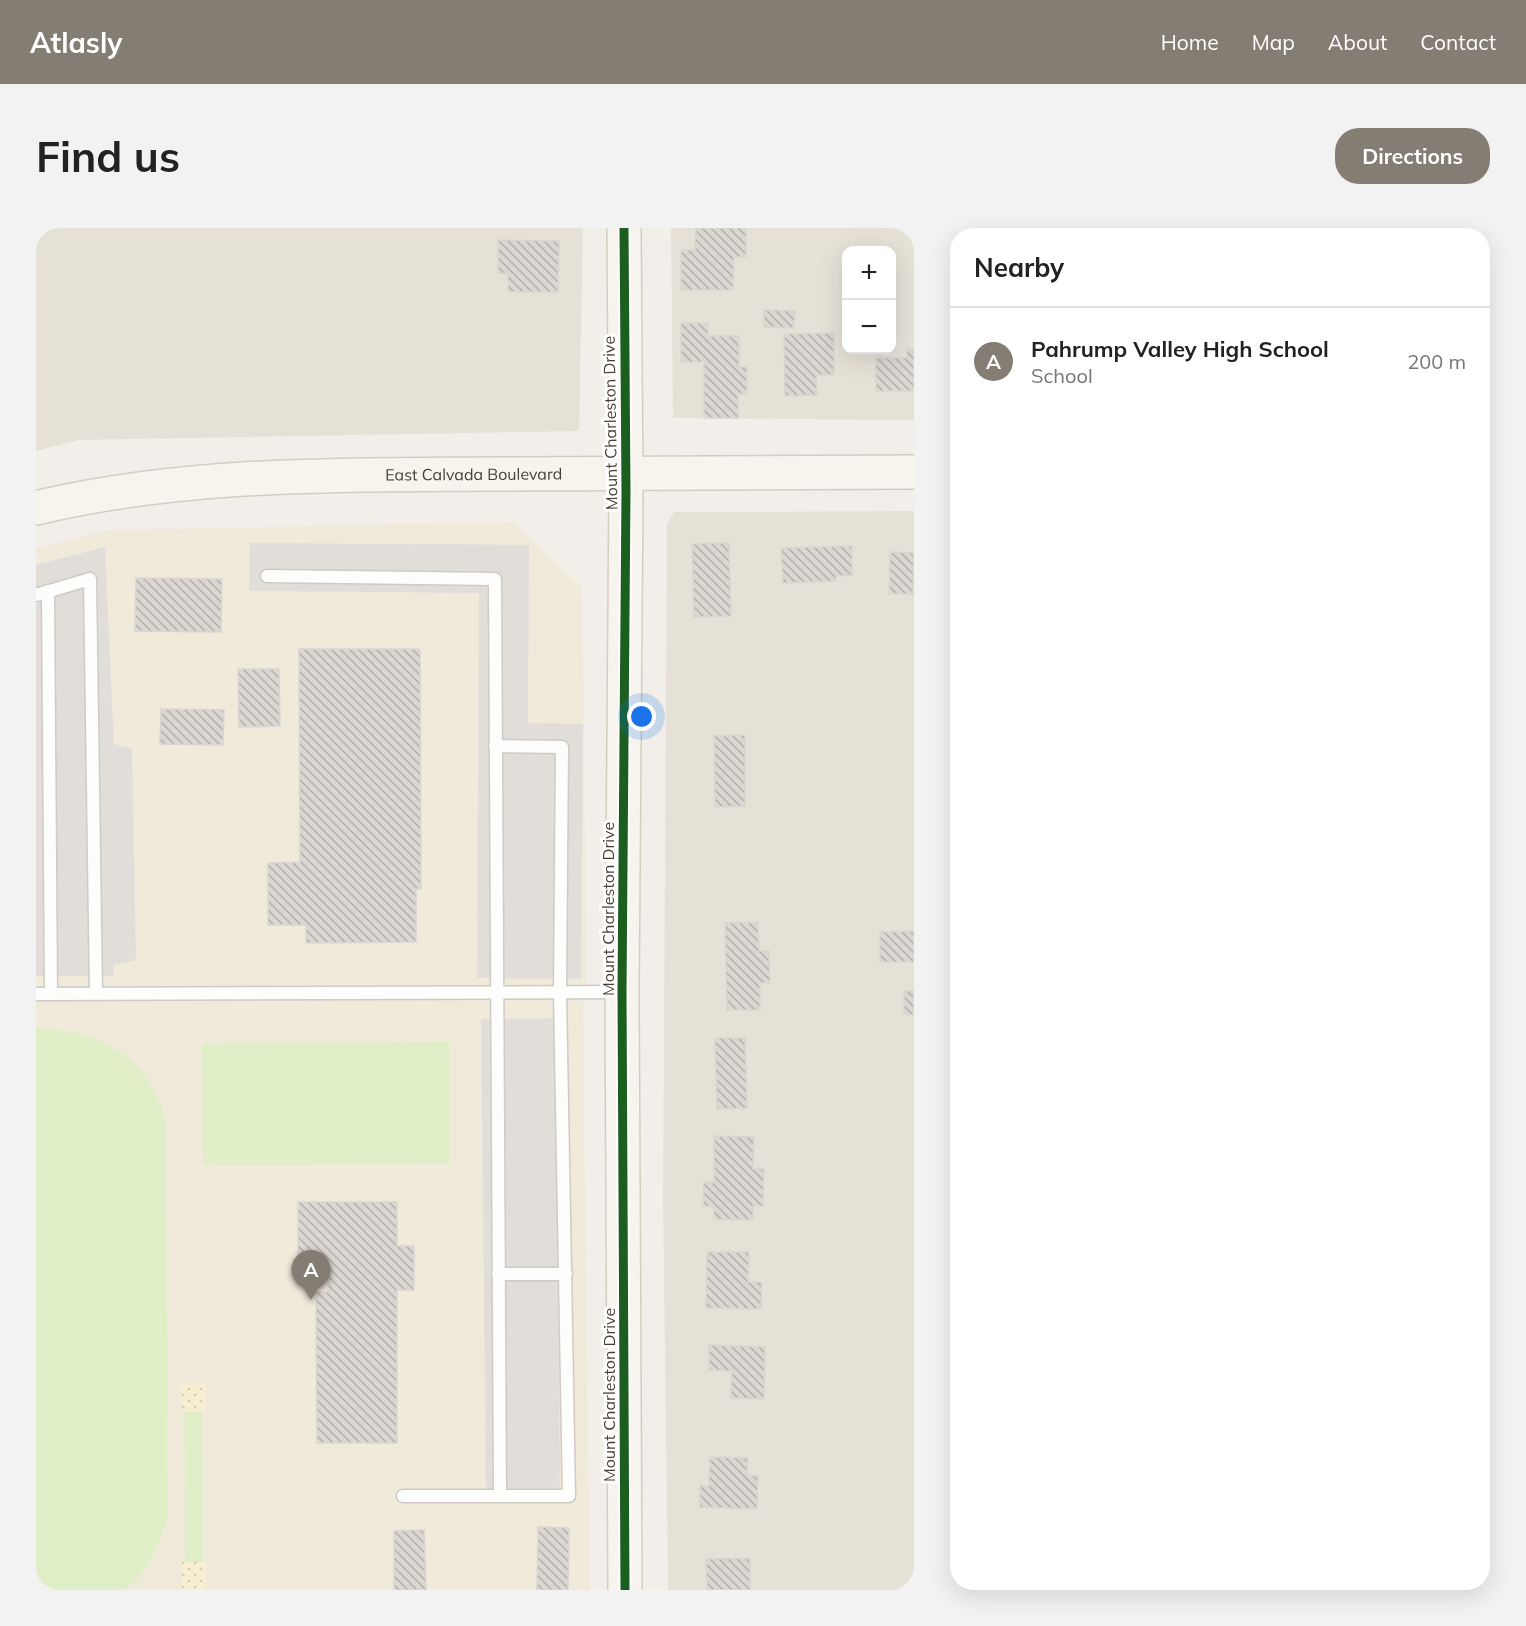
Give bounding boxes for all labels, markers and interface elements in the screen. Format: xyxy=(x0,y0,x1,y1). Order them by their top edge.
text: Atlasly xyxy=(30,25,122,60)
text: Home xyxy=(1161,29,1219,55)
text: Map xyxy=(1252,29,1295,55)
text: About xyxy=(1328,29,1387,55)
text: Contact xyxy=(1420,29,1496,55)
button: Directions xyxy=(1335,128,1490,184)
text: Find us xyxy=(36,130,180,183)
map controls xyxy=(842,246,896,354)
button: + xyxy=(842,246,896,300)
text: Nearby xyxy=(974,251,1064,284)
button: − xyxy=(842,300,896,354)
text: Pahrump Valley High School xyxy=(1031,335,1329,363)
street label: Mount Charleston Drive xyxy=(598,336,622,510)
text: A xyxy=(986,349,1001,374)
text: 200 m xyxy=(1407,349,1466,374)
text: School xyxy=(1031,363,1093,388)
street label: East Calvada Boulevard xyxy=(385,464,562,485)
your location xyxy=(627,702,656,731)
street label: Mount Charleston Drive xyxy=(598,822,618,996)
pin: A xyxy=(292,1250,330,1300)
street label: Mount Charleston Drive xyxy=(599,1308,619,1482)

